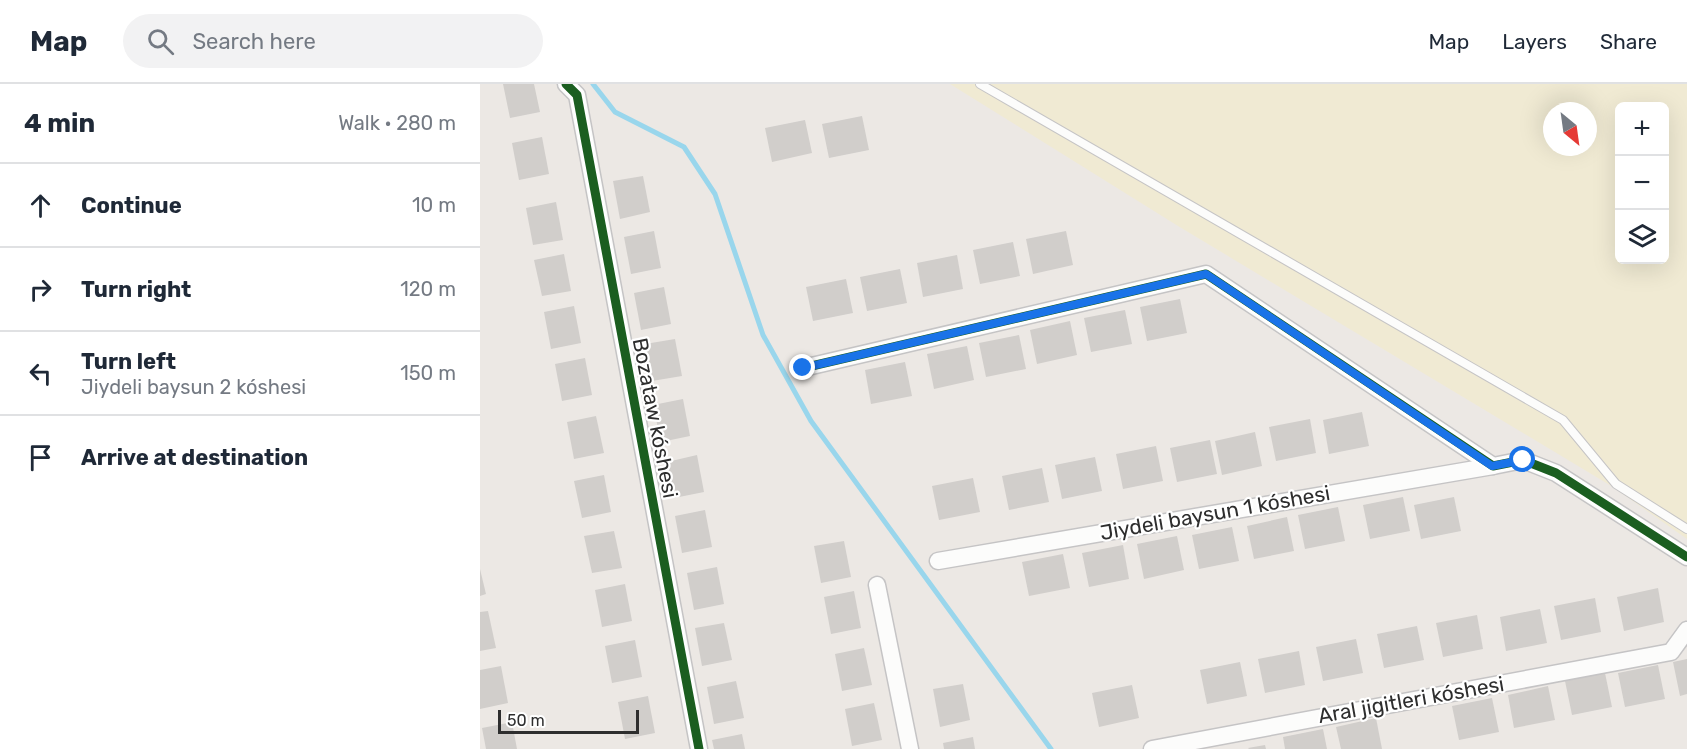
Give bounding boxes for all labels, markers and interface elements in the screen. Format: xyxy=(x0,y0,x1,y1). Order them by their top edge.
search box xyxy=(123,14,543,68)
text: Map xyxy=(30,25,87,58)
icon: search xyxy=(144,25,177,58)
text: Search here xyxy=(192,28,316,55)
text: Map xyxy=(1428,29,1469,54)
text: Layers xyxy=(1502,29,1567,54)
text: Share xyxy=(1600,29,1657,54)
north arrow xyxy=(1543,102,1597,156)
map controls xyxy=(1615,102,1669,264)
button: + xyxy=(1615,102,1669,156)
text: 4 min xyxy=(24,108,95,139)
text: Walk · 280 m xyxy=(338,111,456,135)
button: − xyxy=(1615,156,1669,210)
icon: ahead xyxy=(24,189,57,222)
text: Continue xyxy=(81,192,182,219)
text: 10 m xyxy=(412,193,456,217)
button: layers xyxy=(1615,210,1669,264)
icon: right xyxy=(24,273,57,306)
text: Turn right xyxy=(81,276,191,303)
text: 120 m xyxy=(400,277,456,301)
street label: Bozataw kóshesi xyxy=(628,336,683,500)
text: Turn left xyxy=(81,348,176,375)
route end xyxy=(789,354,815,380)
icon: left xyxy=(24,357,57,390)
text: 150 m xyxy=(400,361,456,385)
text: Jiydeli baysun 2 kóshesi xyxy=(81,375,306,399)
icon: arrive xyxy=(24,441,57,474)
text: Arrive at destination xyxy=(81,444,308,471)
route start xyxy=(1509,446,1535,472)
street label: Jiydeli baysun 1 kóshesi xyxy=(1098,480,1332,545)
street label: Aral jigitleri kóshesi xyxy=(1316,671,1506,728)
scale bar xyxy=(498,707,639,734)
text: 50 m xyxy=(507,711,545,730)

